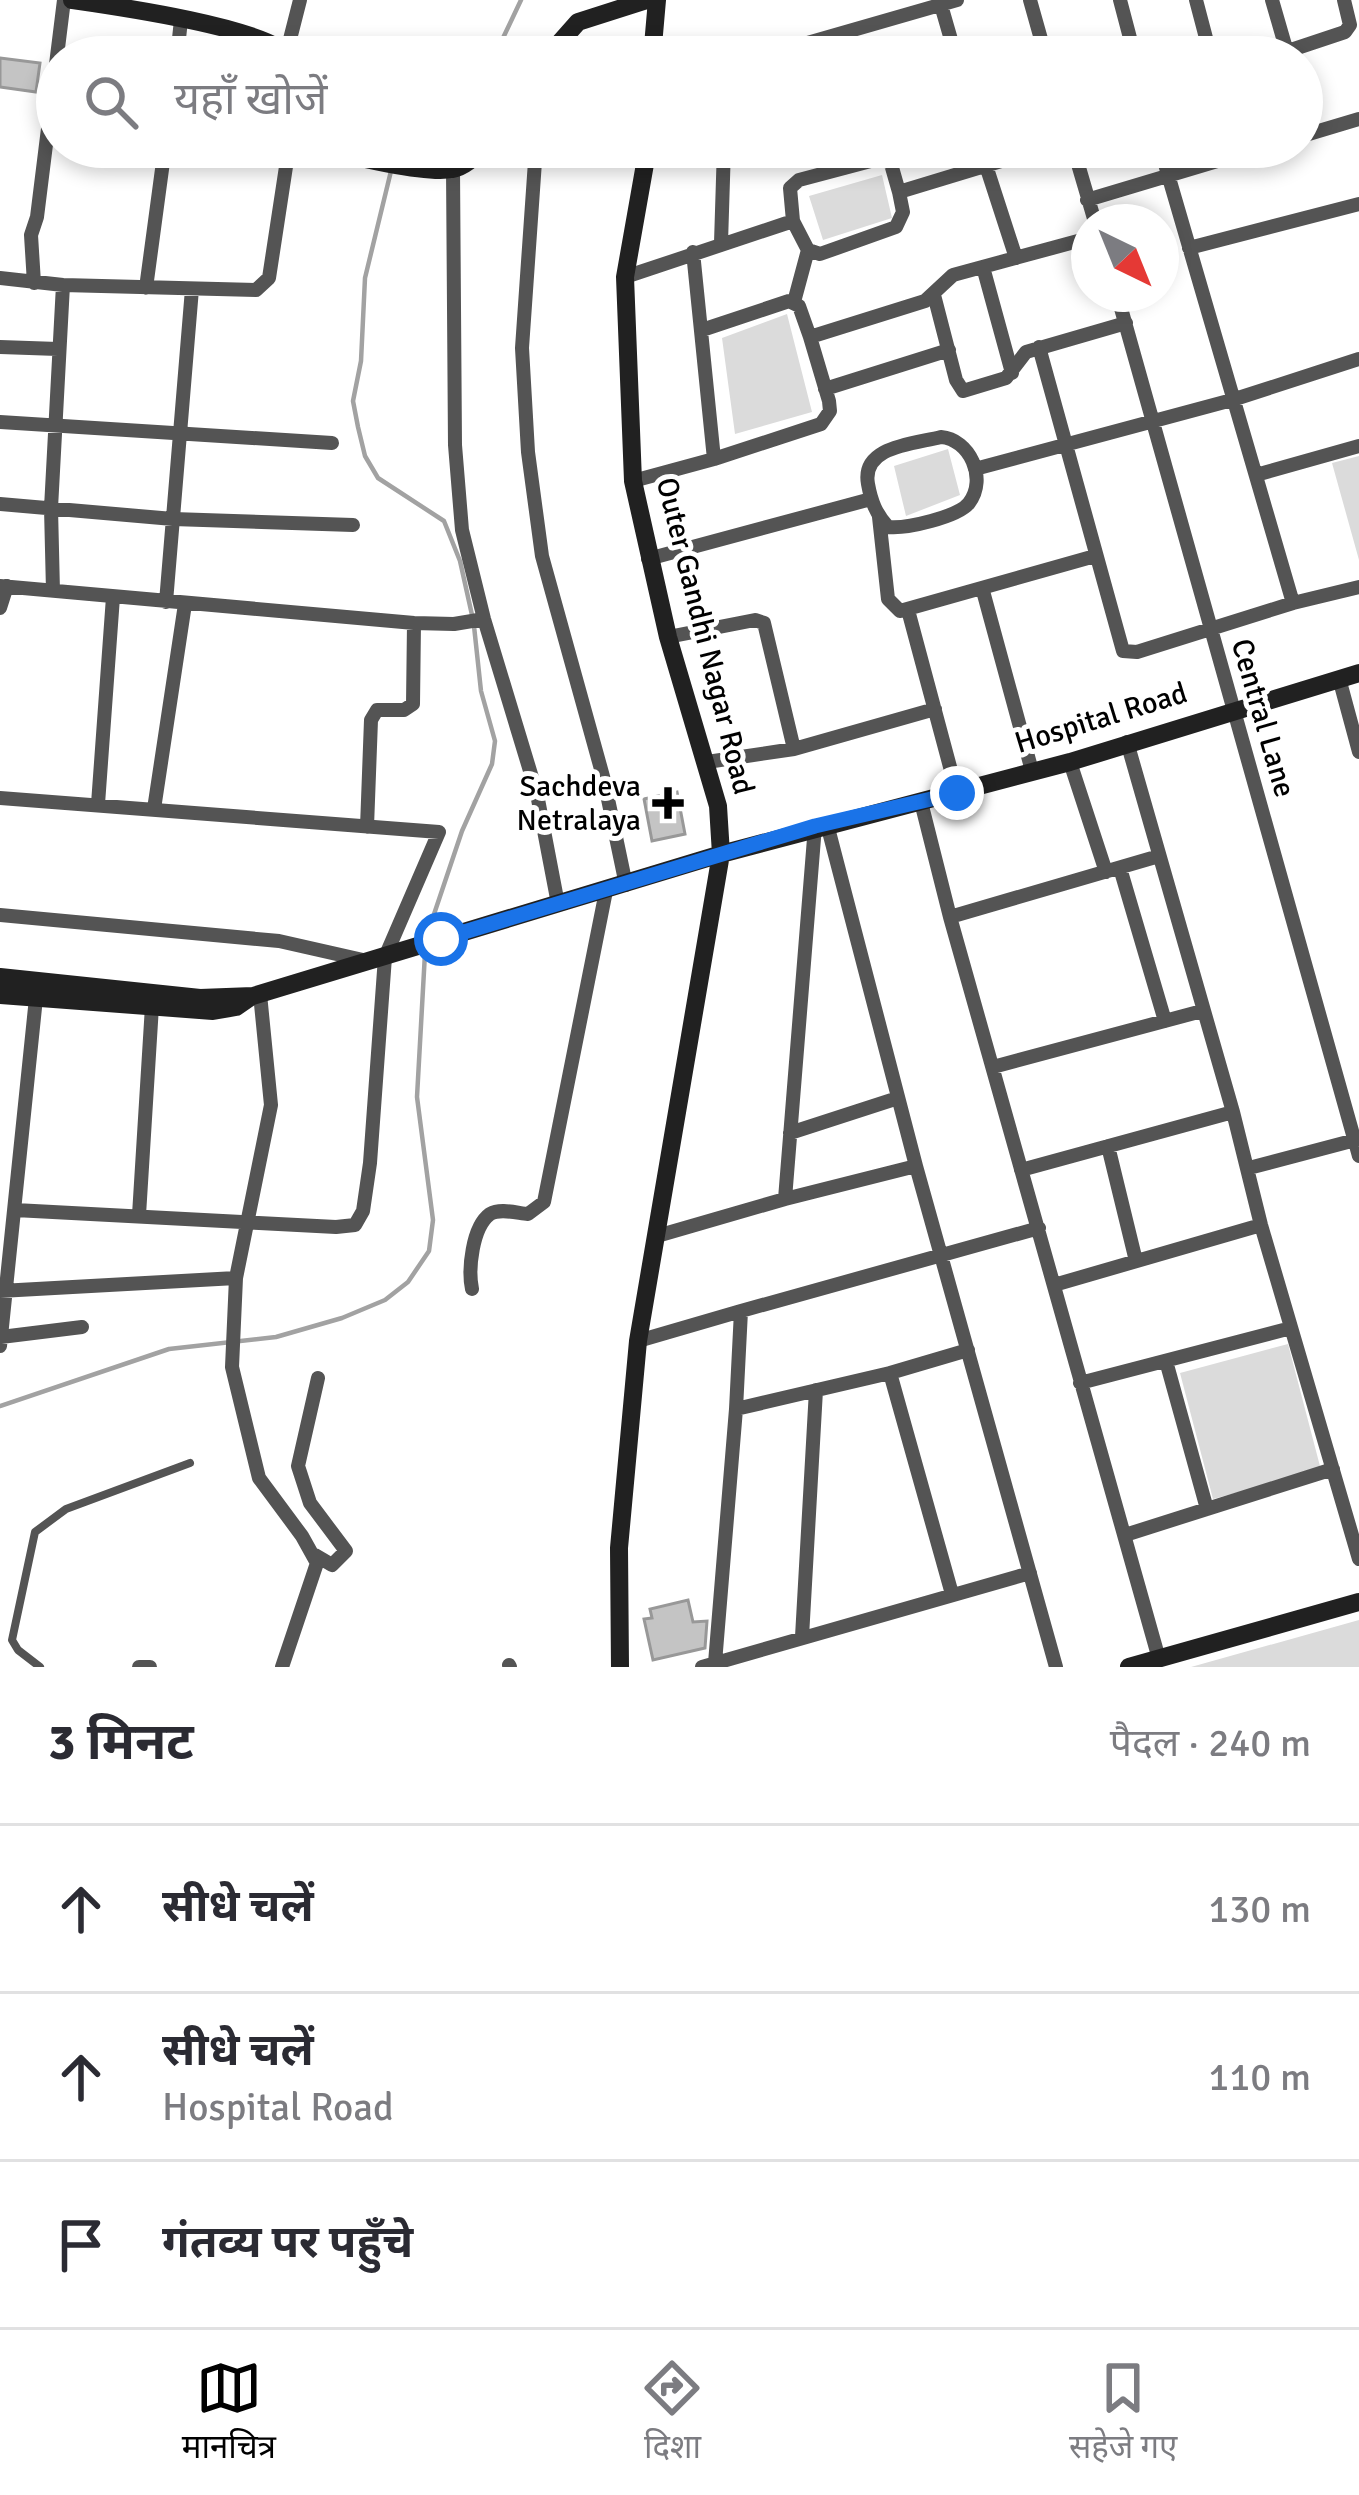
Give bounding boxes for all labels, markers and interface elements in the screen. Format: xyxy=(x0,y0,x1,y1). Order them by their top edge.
search box xyxy=(36,36,1323,168)
icon: search xyxy=(78,69,144,135)
text: यहाँ खोजें xyxy=(174,72,327,127)
north arrow xyxy=(1071,204,1179,312)
street label: Outer Gandhi Nagar Road xyxy=(648,474,762,798)
street label: Central Lane xyxy=(1223,634,1303,802)
street label: Hospital Road xyxy=(1010,674,1192,762)
route end xyxy=(930,766,984,820)
place label: Sachdeva Netralaya xyxy=(517,768,641,839)
marker: Sachdeva Netralaya xyxy=(652,787,684,819)
route start xyxy=(414,912,468,966)
text: 3 मिनट xyxy=(48,1711,194,1774)
text: पैदल · 240 m xyxy=(1110,1719,1311,1767)
icon: ahead xyxy=(48,1876,114,1942)
text: सीधे चलें xyxy=(162,1879,314,1934)
text: 130 m xyxy=(1208,1885,1311,1933)
text: सीधे चलें xyxy=(162,2023,314,2078)
icon: ahead xyxy=(48,2044,114,2110)
text: 110 m xyxy=(1208,2053,1311,2101)
text: Hospital Road xyxy=(162,2083,394,2131)
icon: arrive xyxy=(48,2212,114,2278)
text: गंतव्य पर पहुँचे xyxy=(162,2215,413,2270)
tab: मानचित्र xyxy=(182,2355,276,2471)
tab: दिशा xyxy=(639,2355,705,2471)
tab: सहेजे गए xyxy=(1069,2355,1177,2471)

